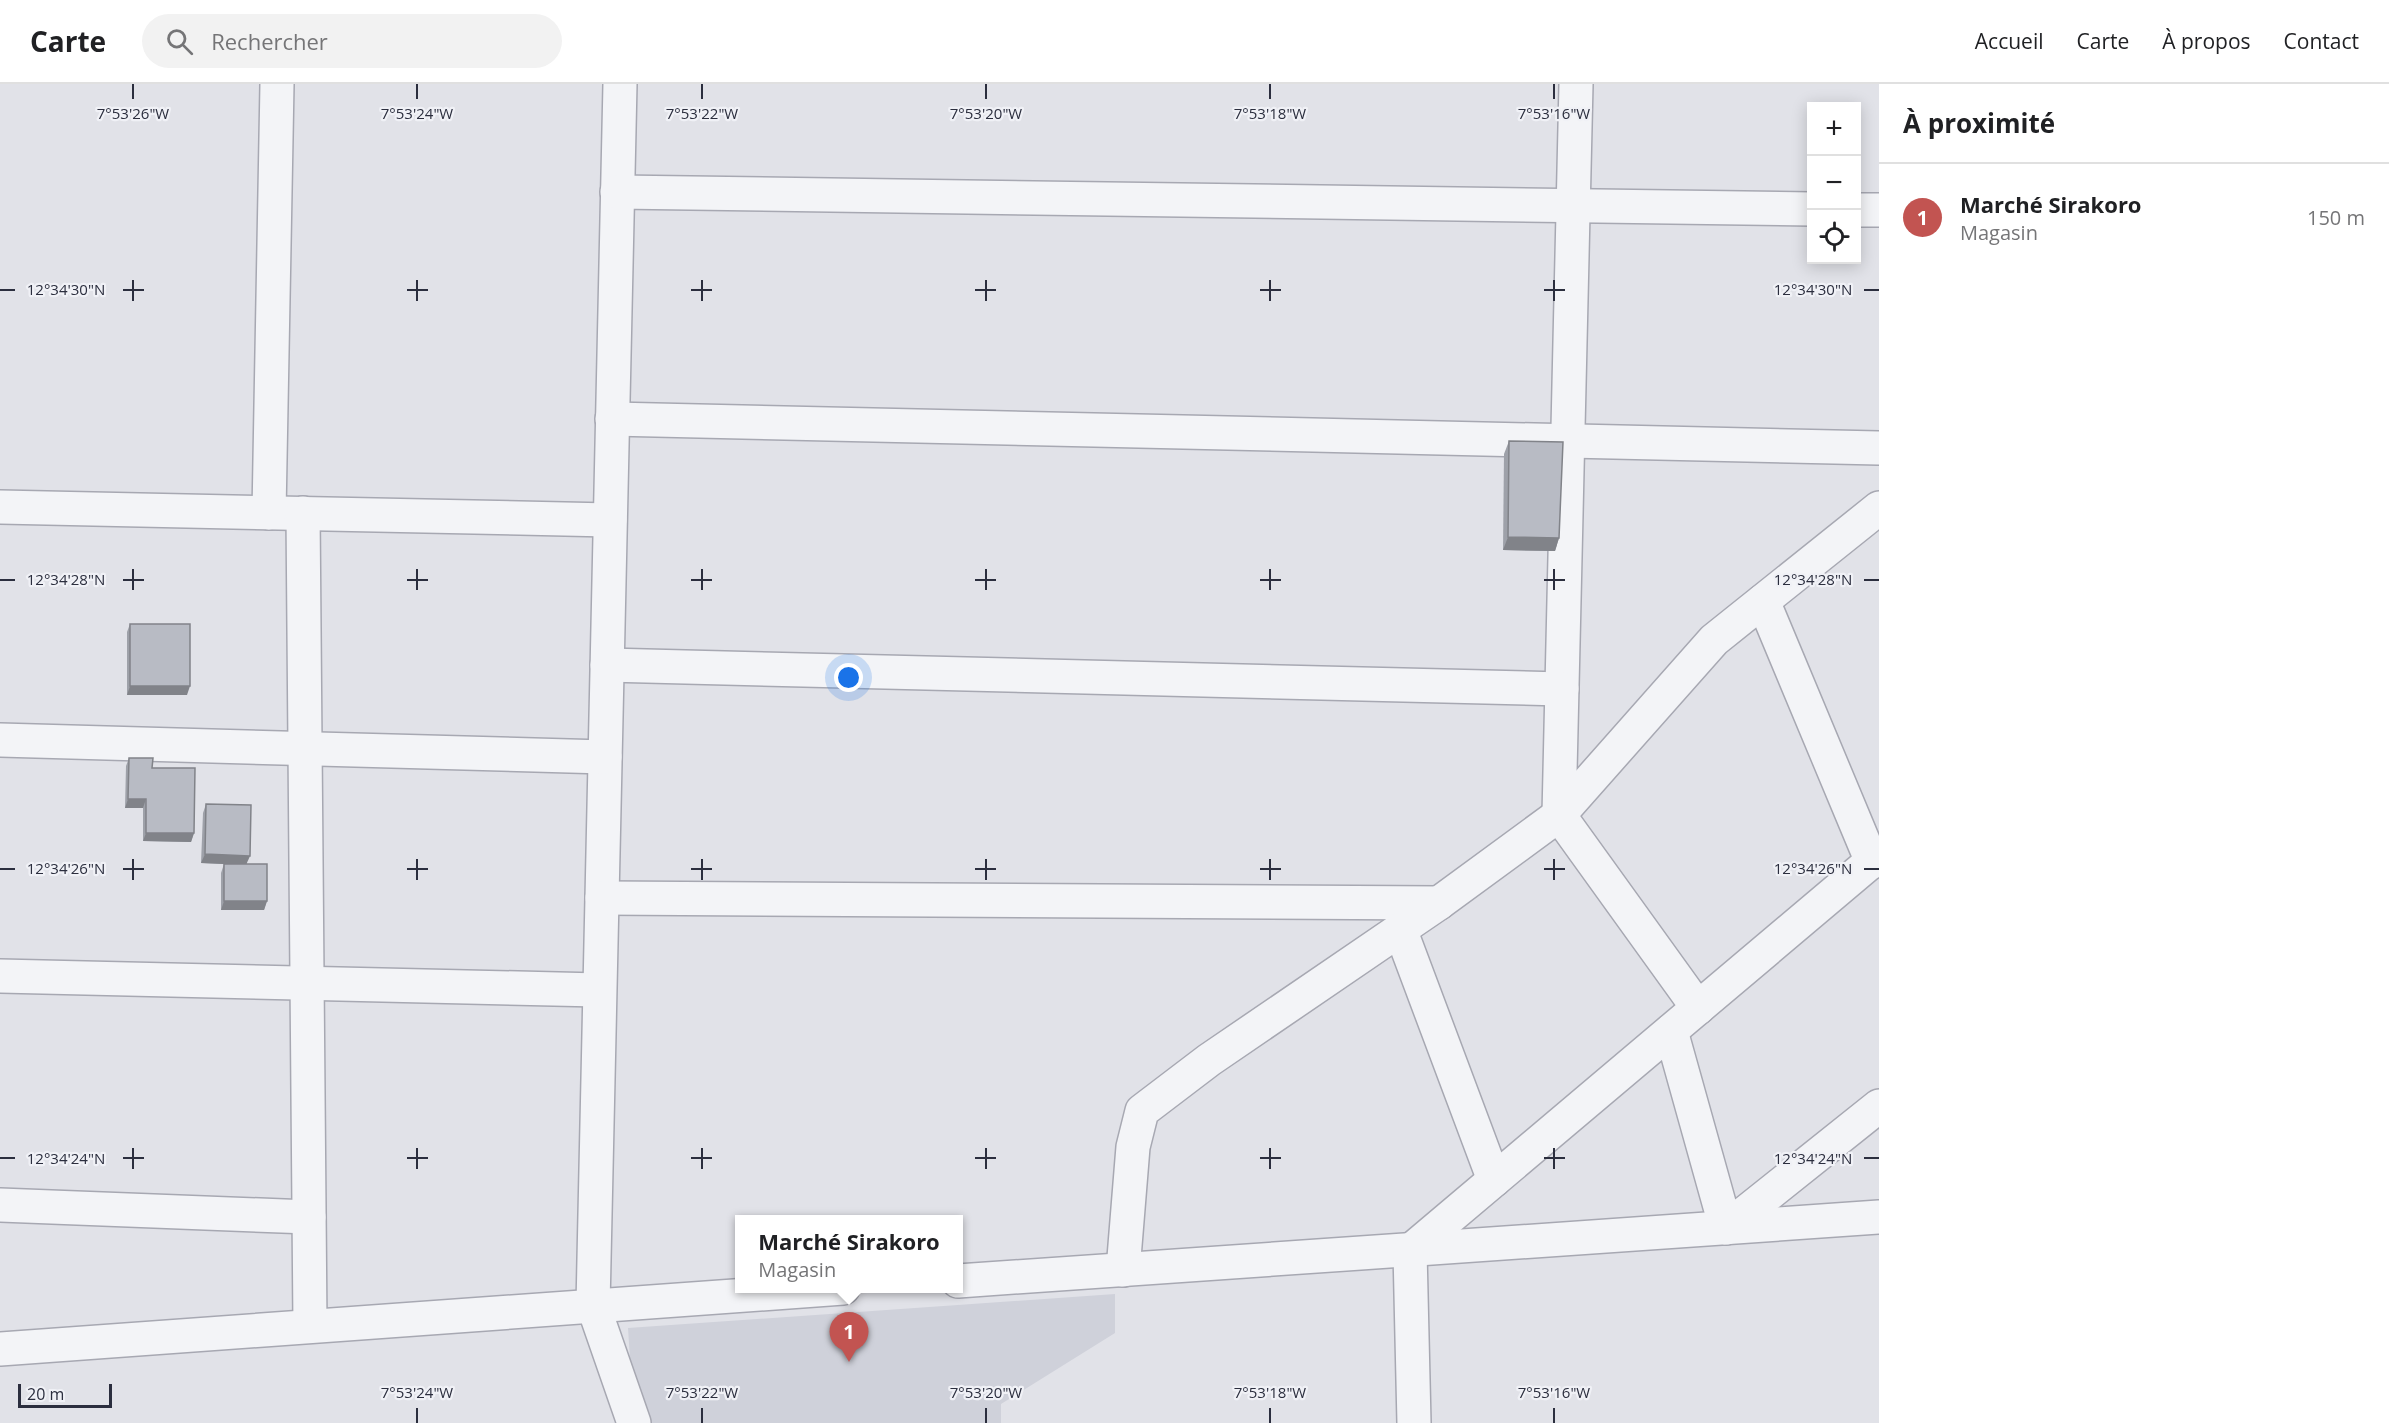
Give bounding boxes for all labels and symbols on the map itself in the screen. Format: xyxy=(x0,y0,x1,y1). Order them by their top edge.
text: 7°53'26"W xyxy=(97,103,169,123)
text: 7°53'24"W xyxy=(381,103,453,123)
text: 7°53'22"W xyxy=(666,103,738,123)
text: 7°53'20"W xyxy=(950,103,1022,123)
text: 7°53'18"W xyxy=(1234,103,1306,123)
text: 7°53'16"W xyxy=(1518,103,1590,123)
text: 12°34'30"N xyxy=(27,279,105,299)
text: 12°34'30"N xyxy=(1774,279,1852,299)
text: 12°34'28"N xyxy=(27,569,105,589)
text: 12°34'28"N xyxy=(1774,569,1852,589)
your location xyxy=(834,663,863,692)
text: 12°34'26"N xyxy=(27,858,105,878)
text: 12°34'26"N xyxy=(1774,858,1852,878)
text: 12°34'24"N xyxy=(27,1148,105,1168)
text: 12°34'24"N xyxy=(1774,1148,1852,1168)
pin: 1 xyxy=(830,1312,868,1362)
scale bar xyxy=(18,1381,112,1408)
text: 7°53'24"W xyxy=(381,1382,453,1402)
text: 7°53'22"W xyxy=(666,1382,738,1402)
text: 7°53'20"W xyxy=(950,1382,1022,1402)
text: 7°53'18"W xyxy=(1234,1382,1306,1402)
text: 7°53'16"W xyxy=(1518,1382,1590,1402)

